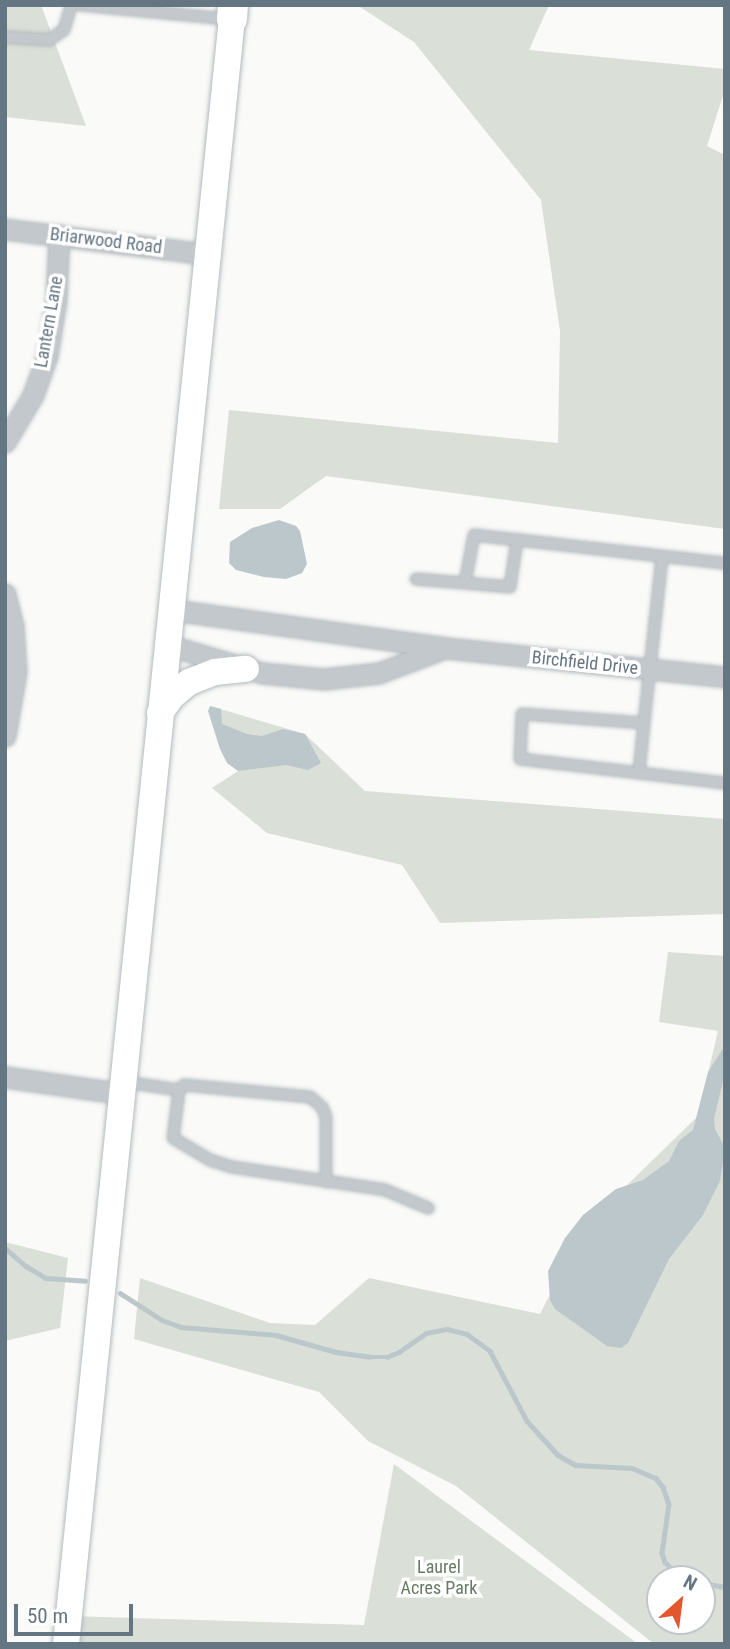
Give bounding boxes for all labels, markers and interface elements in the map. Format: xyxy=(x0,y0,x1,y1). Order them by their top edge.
street label: Briarwood Road xyxy=(49,223,163,259)
street label: Lantern Lane xyxy=(30,275,68,369)
street label: Birchfield Drive xyxy=(531,647,639,679)
park label: Laurel Acres Park xyxy=(401,1557,477,1600)
north arrow xyxy=(646,1565,716,1635)
text: N xyxy=(680,1570,701,1596)
scale bar xyxy=(18,1590,136,1634)
text: 50 m xyxy=(27,1604,68,1628)

